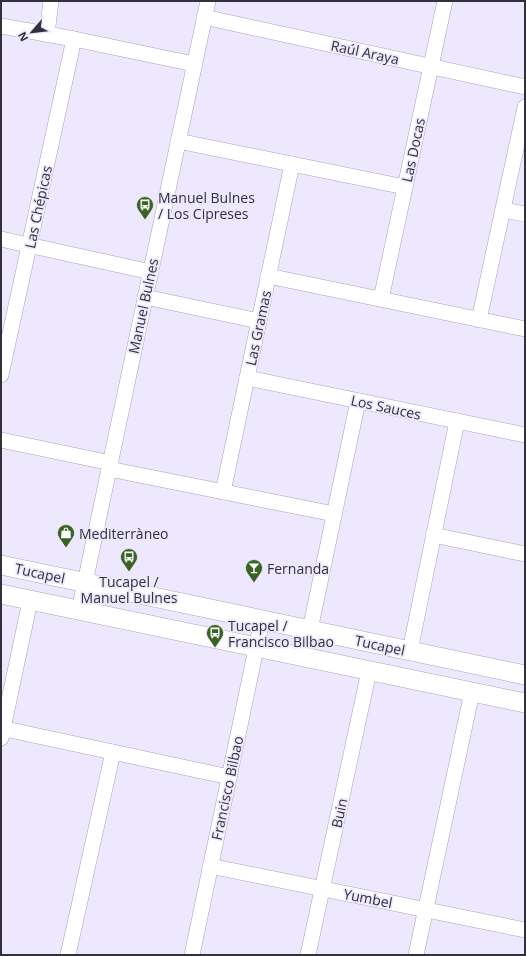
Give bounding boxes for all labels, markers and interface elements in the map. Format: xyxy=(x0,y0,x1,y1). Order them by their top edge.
north arrow xyxy=(12,12,52,52)
text: N xyxy=(14,29,31,44)
street label: Raúl Araya xyxy=(329,36,401,68)
street label: Las Docas xyxy=(397,116,429,184)
street label: Las Chépicas xyxy=(20,164,56,250)
place label: Manuel Bulnes / Los Cipreses xyxy=(158,188,255,223)
bus stop icon: Manuel Bulnes / Los Cipreses xyxy=(135,195,155,220)
street label: Manuel Bulnes xyxy=(124,256,162,355)
street label: Las Gramas xyxy=(241,288,275,367)
street label: Los Sauces xyxy=(349,390,423,424)
shop icon: Mediterràneo xyxy=(56,523,76,548)
place label: Mediterràneo xyxy=(79,524,169,543)
bus stop icon: Tucapel / Manuel Bulnes xyxy=(119,547,139,572)
street label: Tucapel xyxy=(13,558,67,588)
bar icon: Fernanda xyxy=(244,558,264,583)
place label: Fernanda xyxy=(267,559,329,578)
place label: Tucapel / Manuel Bulnes xyxy=(81,572,178,607)
place label: Tucapel / Francisco Bilbao xyxy=(228,616,334,651)
bus stop icon: Tucapel / Francisco Bilbao xyxy=(205,623,225,648)
street label: Tucapel xyxy=(353,630,407,660)
street label: Francisco Bilbao xyxy=(207,734,247,842)
street label: Buin xyxy=(327,796,351,830)
street label: Yumbel xyxy=(342,884,394,912)

